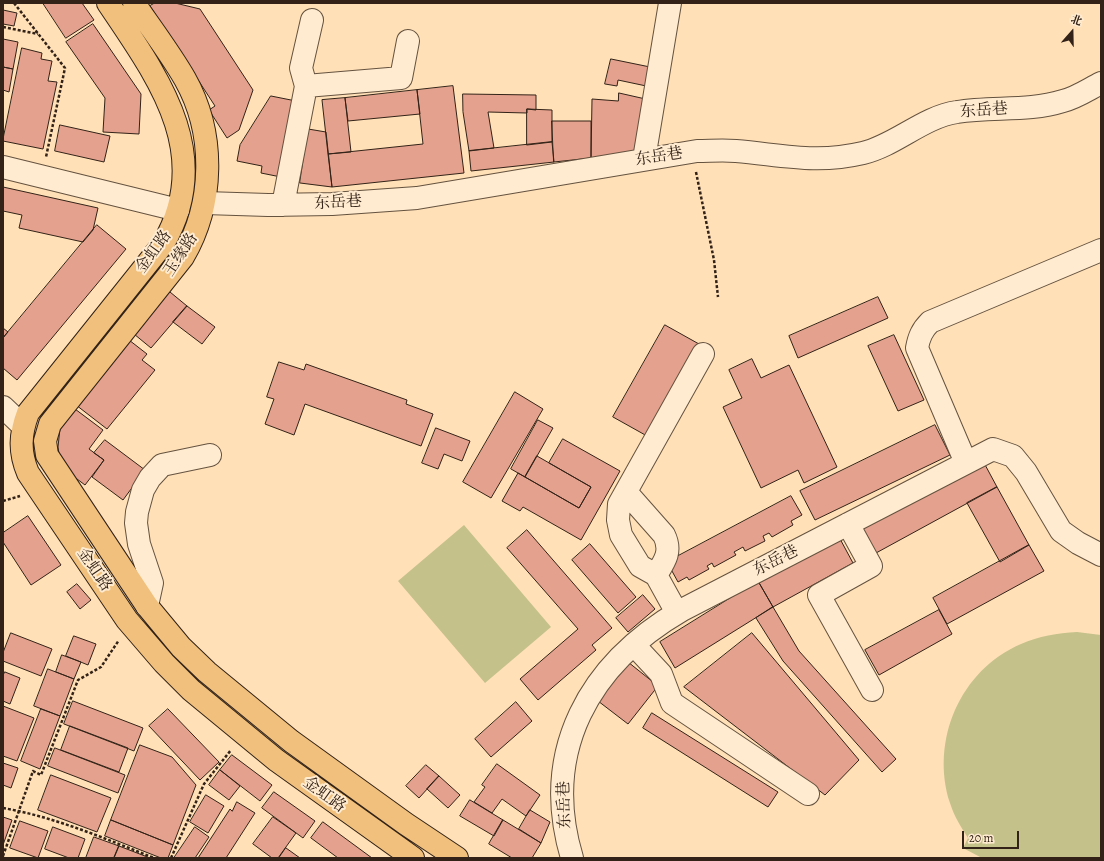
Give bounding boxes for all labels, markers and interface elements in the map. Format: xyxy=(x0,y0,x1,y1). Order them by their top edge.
text: 北 xyxy=(1069,11,1084,29)
north arrow xyxy=(1052,12,1092,52)
street label: 东岳巷 xyxy=(959,100,1009,122)
street label: 东岳巷 xyxy=(634,144,684,170)
street label: 东岳巷 xyxy=(314,192,362,214)
street label: 金虹路 xyxy=(132,227,176,277)
street label: 玉缘路 xyxy=(160,230,202,280)
street label: 东岳巷 xyxy=(750,542,802,580)
street label: 金虹路 xyxy=(73,545,115,595)
street label: 金虹路 xyxy=(299,773,349,817)
street label: 东岳巷 xyxy=(555,781,575,829)
scale bar xyxy=(964,823,1021,849)
text: 20 m xyxy=(969,830,993,846)

